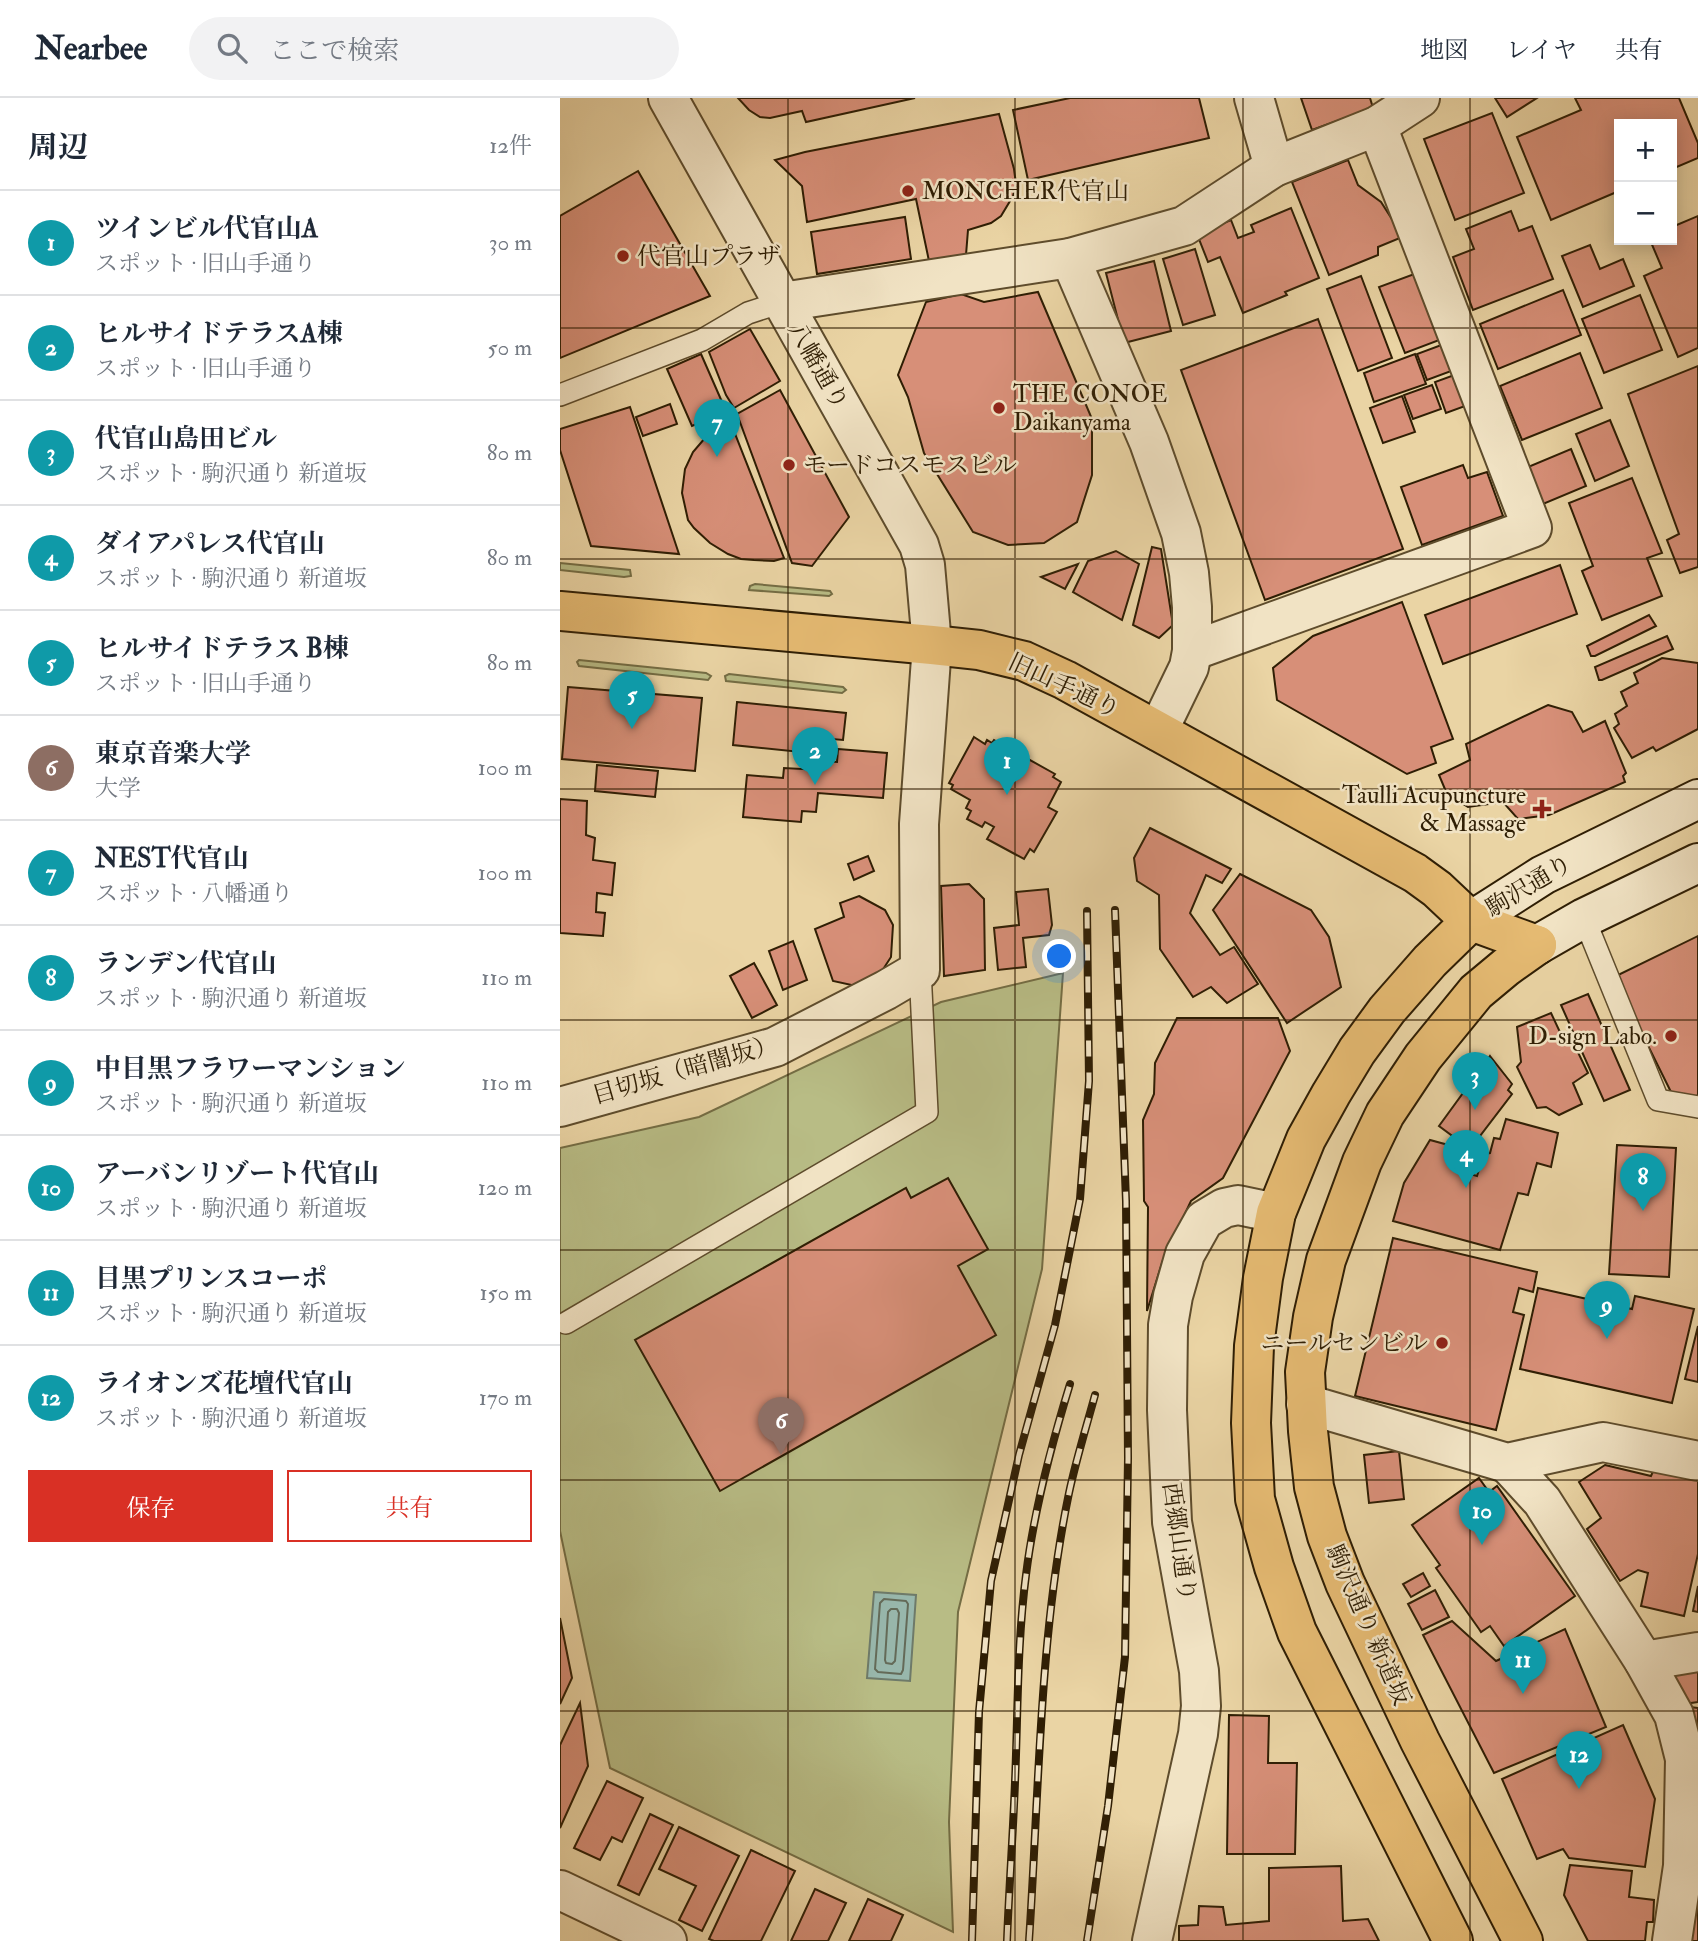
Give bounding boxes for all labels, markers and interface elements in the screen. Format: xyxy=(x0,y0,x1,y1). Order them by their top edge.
search box xyxy=(189,17,679,80)
text: Nearbee xyxy=(35,28,147,69)
icon: search xyxy=(213,29,251,67)
text: ここで検索 xyxy=(269,35,399,67)
text: 地図 xyxy=(1420,35,1468,66)
text: レイヤ xyxy=(1506,35,1577,66)
text: 共有 xyxy=(1615,35,1663,66)
map controls xyxy=(1614,119,1677,245)
button: + xyxy=(1614,119,1677,182)
text: 周辺 xyxy=(28,129,88,166)
text: 12件 xyxy=(489,131,532,160)
place label: MONCHER代官山 xyxy=(922,176,1129,207)
button: − xyxy=(1614,182,1677,245)
marker: MONCHER代官山 xyxy=(900,183,916,199)
text: ツインビル代官山A xyxy=(95,213,318,245)
text: 1 xyxy=(47,228,55,257)
text: 30 m xyxy=(489,228,532,257)
place label: 代官山プラザ xyxy=(637,241,781,272)
marker: 代官山プラザ xyxy=(615,248,631,264)
text: スポット · 旧山手通り xyxy=(95,249,316,278)
street label: 八幡通り xyxy=(781,317,855,415)
text: ヒルサイドテラスA棟 xyxy=(95,318,343,350)
text: 2 xyxy=(45,333,57,362)
text: 50 m xyxy=(488,333,532,362)
text: スポット · 旧山手通り xyxy=(95,354,316,383)
place label: THE CONOE Daikanyama xyxy=(1013,379,1167,438)
pin: 7 xyxy=(694,399,740,457)
marker: THE CONOE Daikanyama xyxy=(991,400,1007,416)
text: 代官山島田ビル xyxy=(95,423,277,455)
text: 3 xyxy=(47,438,55,467)
text: 80 m xyxy=(487,438,532,467)
place label: モードコスモスビル xyxy=(803,450,1017,481)
marker: モードコスモスビル xyxy=(781,457,797,473)
text: スポット · 駒沢通り 新道坂 xyxy=(95,459,367,488)
text: ダイアパレス代官山 xyxy=(95,528,325,560)
text: 4 xyxy=(45,543,57,572)
text: 80 m xyxy=(487,543,532,572)
text: スポット · 駒沢通り 新道坂 xyxy=(95,564,367,593)
text: ヒルサイドテラス B棟 xyxy=(95,633,349,665)
street label: 旧山手通り xyxy=(1003,647,1125,725)
text: 5 xyxy=(46,648,56,677)
text: 80 m xyxy=(487,648,532,677)
text: スポット · 旧山手通り xyxy=(95,669,316,698)
pin: 5 xyxy=(609,671,655,729)
pin: 2 xyxy=(792,727,838,785)
pin: 1 xyxy=(984,737,1030,795)
text: 東京音楽大学 xyxy=(95,738,251,770)
text: 6 xyxy=(45,753,57,782)
text: 100 m xyxy=(478,753,532,782)
text: 大学 xyxy=(95,774,141,803)
place label: Taulli Acupuncture & Massage xyxy=(1342,780,1526,839)
marker: Taulli Acupuncture & Massage xyxy=(1532,799,1552,819)
text: NEST代官山 xyxy=(95,843,249,875)
street label: 駒沢通り xyxy=(1480,848,1578,924)
text: 7 xyxy=(46,858,56,887)
text: 100 m xyxy=(478,858,532,887)
text: スポット · 八幡通り xyxy=(95,879,293,908)
your location xyxy=(1042,939,1076,973)
text: ランデン代官山 xyxy=(95,948,276,980)
text: 8 xyxy=(46,963,56,992)
text: 110 m xyxy=(481,963,532,992)
text: スポット · 駒沢通り 新道坂 xyxy=(95,984,367,1013)
place label: D-sign Labo. xyxy=(1528,1021,1657,1052)
marker: D-sign Labo. xyxy=(1663,1028,1679,1044)
street label: 目切坂（暗闇坂） xyxy=(588,1029,782,1111)
pin: 3 xyxy=(1452,1052,1498,1110)
text: 中目黒フラワーマンション xyxy=(95,1053,406,1085)
text: 9 xyxy=(45,1068,57,1097)
text: 110 m xyxy=(481,1068,532,1097)
text: スポット · 駒沢通り 新道坂 xyxy=(95,1089,367,1118)
pin: 4 xyxy=(1443,1130,1489,1188)
pin: 8 xyxy=(1620,1153,1666,1211)
text: アーバンリゾート代官山 xyxy=(95,1158,379,1190)
text: 10 xyxy=(41,1173,61,1202)
text: 120 m xyxy=(478,1173,532,1202)
text: スポット · 駒沢通り 新道坂 xyxy=(95,1194,367,1223)
text: 目黒プリンスコーポ xyxy=(95,1263,327,1295)
text: 11 xyxy=(43,1278,59,1307)
text: 150 m xyxy=(479,1278,532,1307)
pin: 9 xyxy=(1584,1281,1630,1339)
text: スポット · 駒沢通り 新道坂 xyxy=(95,1299,367,1328)
place label: ニールセンビル xyxy=(1260,1328,1428,1359)
marker: ニールセンビル xyxy=(1434,1335,1450,1351)
text: ライオンズ花壇代官山 xyxy=(95,1368,353,1400)
text: 12 xyxy=(41,1383,61,1412)
text: 170 m xyxy=(479,1383,532,1412)
pin: 6 xyxy=(758,1397,804,1455)
text: スポット · 駒沢通り 新道坂 xyxy=(95,1404,367,1433)
button: 保存 xyxy=(28,1470,273,1542)
button: 共有 xyxy=(287,1470,532,1542)
street label: 西郷山通り xyxy=(1155,1480,1203,1604)
pin: 10 xyxy=(1459,1487,1505,1545)
street label: 駒沢通り 新道坂 xyxy=(1319,1540,1417,1710)
pin: 11 xyxy=(1500,1636,1546,1694)
pin: 12 xyxy=(1556,1731,1602,1789)

